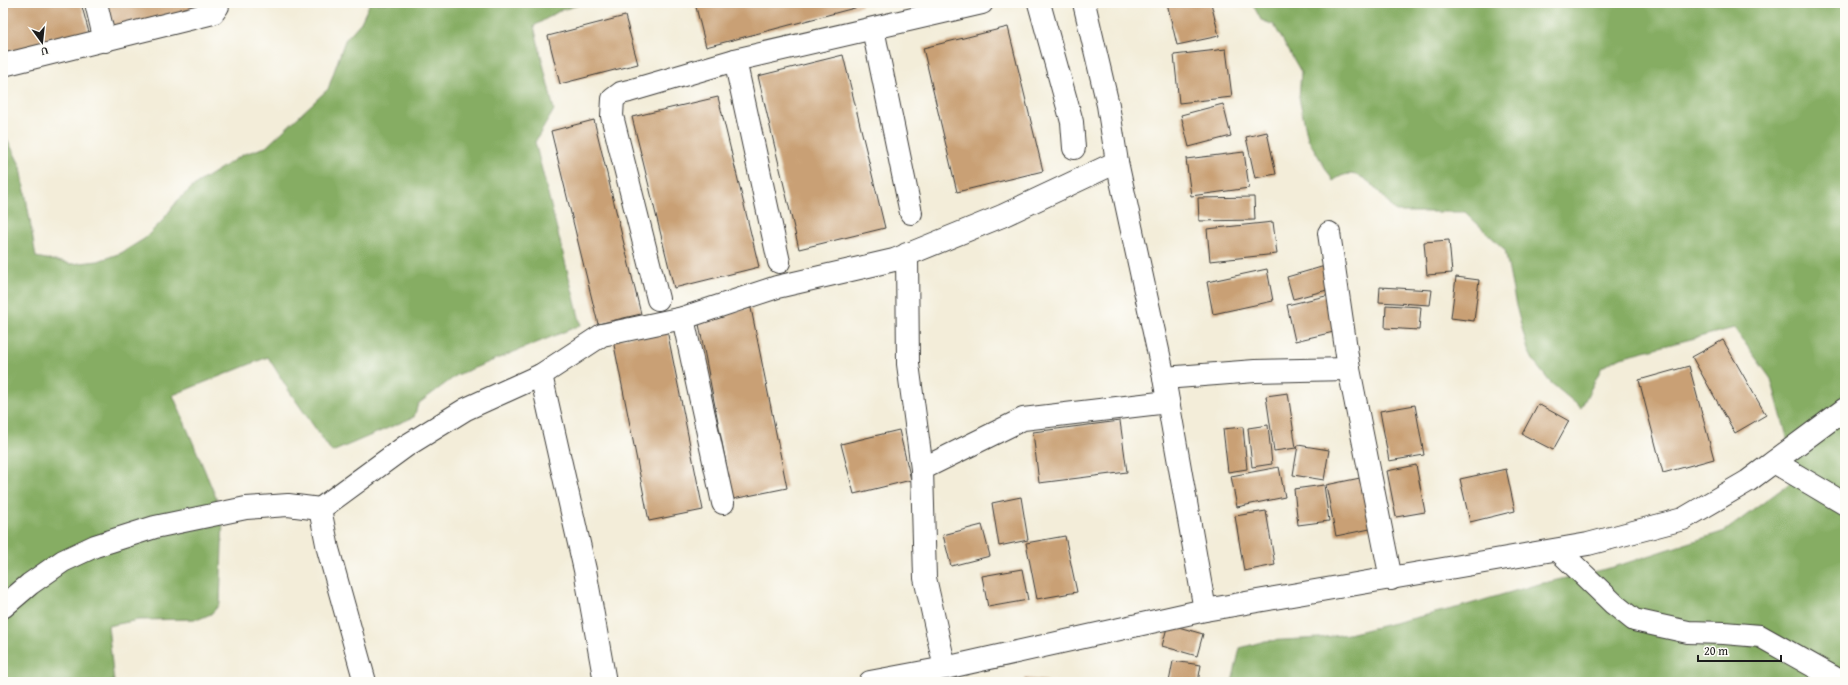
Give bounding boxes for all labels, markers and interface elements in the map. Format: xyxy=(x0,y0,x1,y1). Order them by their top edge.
north arrow xyxy=(22,22,62,62)
text: U xyxy=(38,43,50,60)
scale bar xyxy=(1698,637,1781,663)
text: 20 m xyxy=(1704,642,1728,659)

